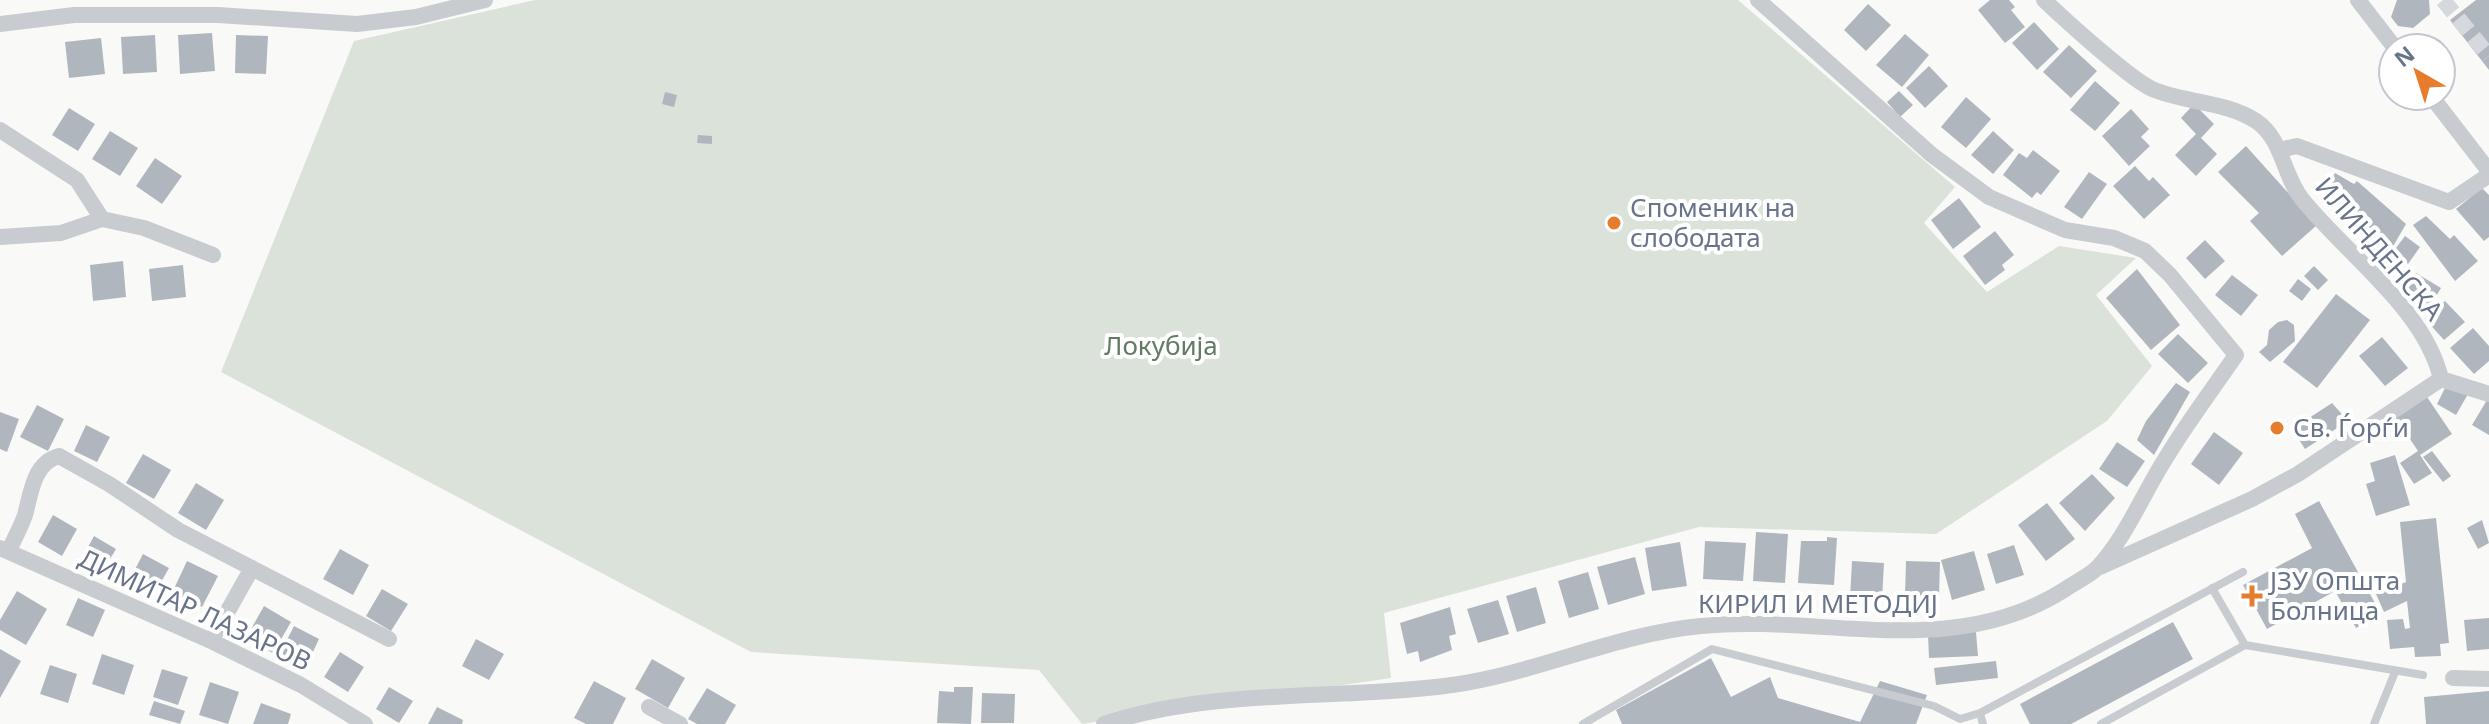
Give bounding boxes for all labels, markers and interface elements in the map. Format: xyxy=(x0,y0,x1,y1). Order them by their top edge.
north arrow xyxy=(2377,32,2457,112)
text: N xyxy=(2387,38,2420,73)
street label: ИЛИНДЕНСКА xyxy=(2307,169,2452,328)
place label: Споменик на слободата xyxy=(1630,189,1795,255)
marker: Споменик на слободата xyxy=(1605,214,1623,232)
park label: Локубија xyxy=(1104,327,1218,363)
place label: Св. Ѓорѓи xyxy=(2293,409,2409,445)
marker: Св. Ѓорѓи xyxy=(2268,419,2286,437)
street label: ДИМИТАР ЛАЗАРОВ xyxy=(73,539,317,679)
place label: ЈЗУ Општа Болница xyxy=(2267,562,2400,628)
street label: КИРИЛ И МЕТОДИЈ xyxy=(1698,585,1938,621)
marker: ЈЗУ Општа Болница xyxy=(2241,585,2263,607)

